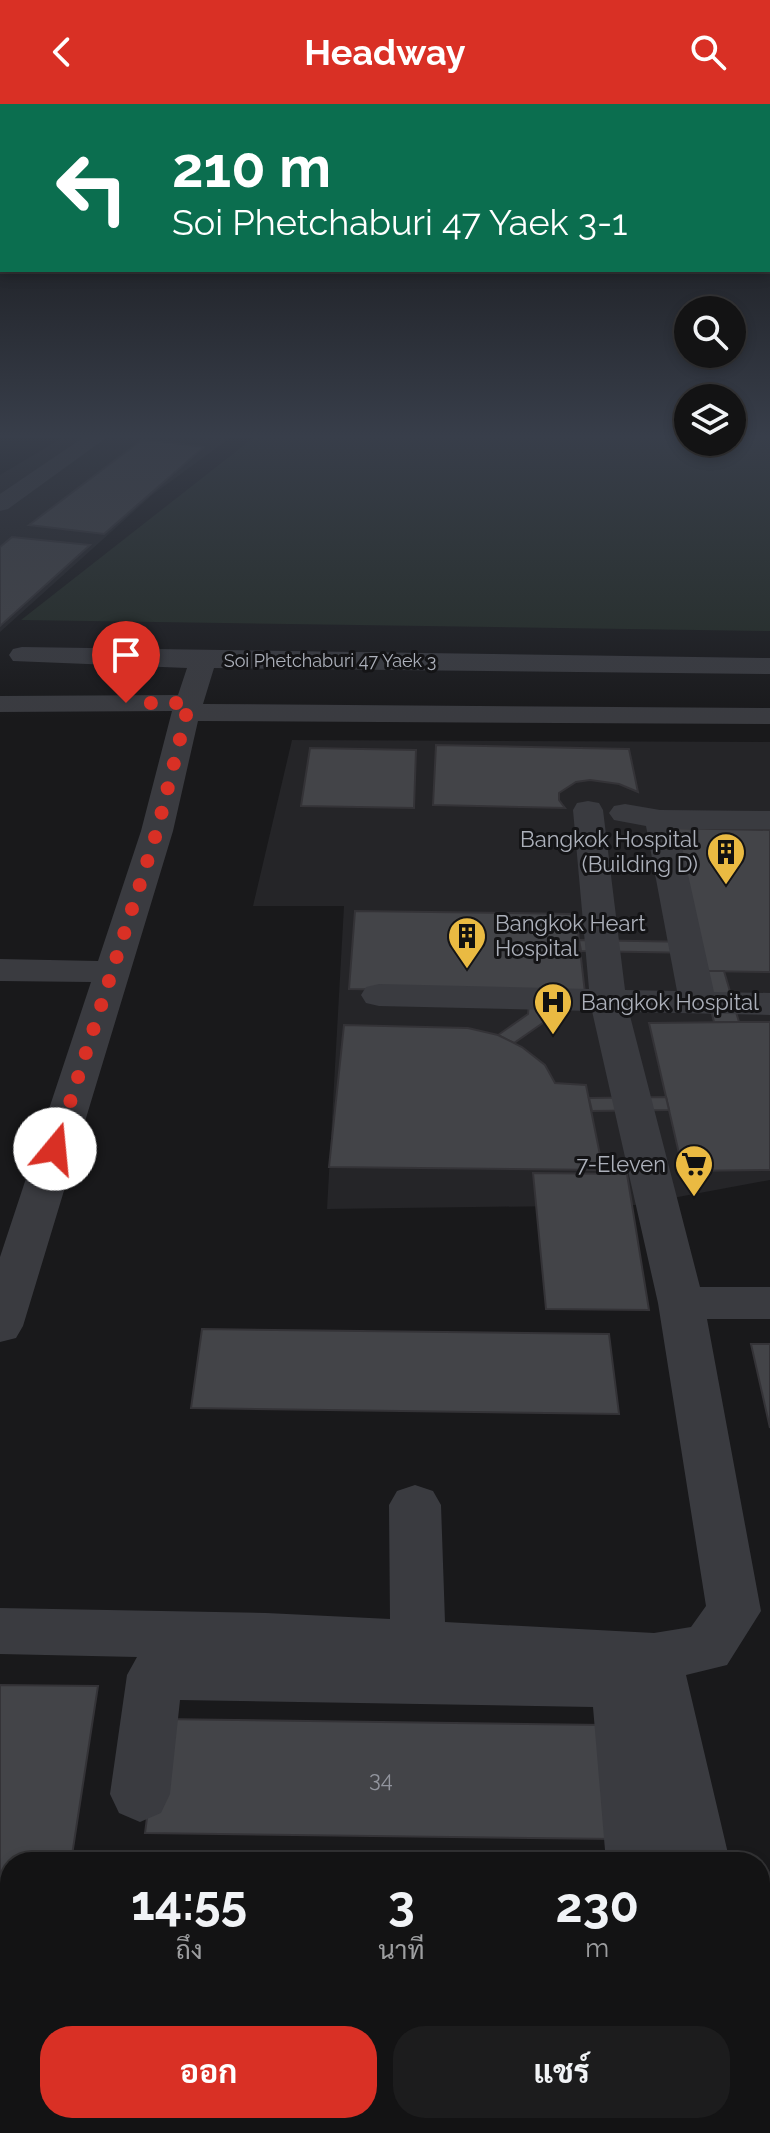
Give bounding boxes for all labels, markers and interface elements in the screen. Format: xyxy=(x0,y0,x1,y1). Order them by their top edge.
icon: back xyxy=(40,30,84,74)
icon: search xyxy=(686,30,730,74)
text: Headway xyxy=(304,31,466,73)
text: 210 m xyxy=(172,134,331,200)
icon: left xyxy=(40,136,144,240)
text: Soi Phetchaburi 47 Yaek 3-1 xyxy=(172,201,627,243)
map controls xyxy=(674,296,746,456)
button: search xyxy=(674,296,746,368)
button: layers xyxy=(674,384,746,456)
pin xyxy=(92,621,160,703)
icon: arrive xyxy=(104,633,148,677)
street label: Soi Phetchaburi 47 Yaek 3 xyxy=(224,650,436,671)
place label: Bangkok Hospital (Building D) xyxy=(520,826,698,877)
building icon: Bangkok Hospital (Building D) xyxy=(705,831,747,886)
place label: Bangkok Heart Hospital xyxy=(495,910,646,961)
building icon: Bangkok Heart Hospital xyxy=(446,915,488,970)
hospital icon: Bangkok Hospital xyxy=(532,981,574,1036)
place label: Bangkok Hospital xyxy=(581,989,759,1015)
position arrow xyxy=(13,1107,97,1191)
supermarket icon: 7-Eleven xyxy=(673,1143,715,1198)
place label: 7-Eleven xyxy=(577,1151,666,1177)
house number: 34 xyxy=(369,1766,393,1792)
text: 14:55 xyxy=(131,1875,247,1931)
text: 3 xyxy=(388,1875,415,1931)
text: 230 xyxy=(556,1877,639,1933)
text: m xyxy=(585,1933,609,1963)
text: ถึง xyxy=(176,1935,203,1965)
text: นาที xyxy=(378,1935,425,1965)
button: ออก xyxy=(40,2026,377,2118)
button: แชร์ xyxy=(393,2026,730,2118)

